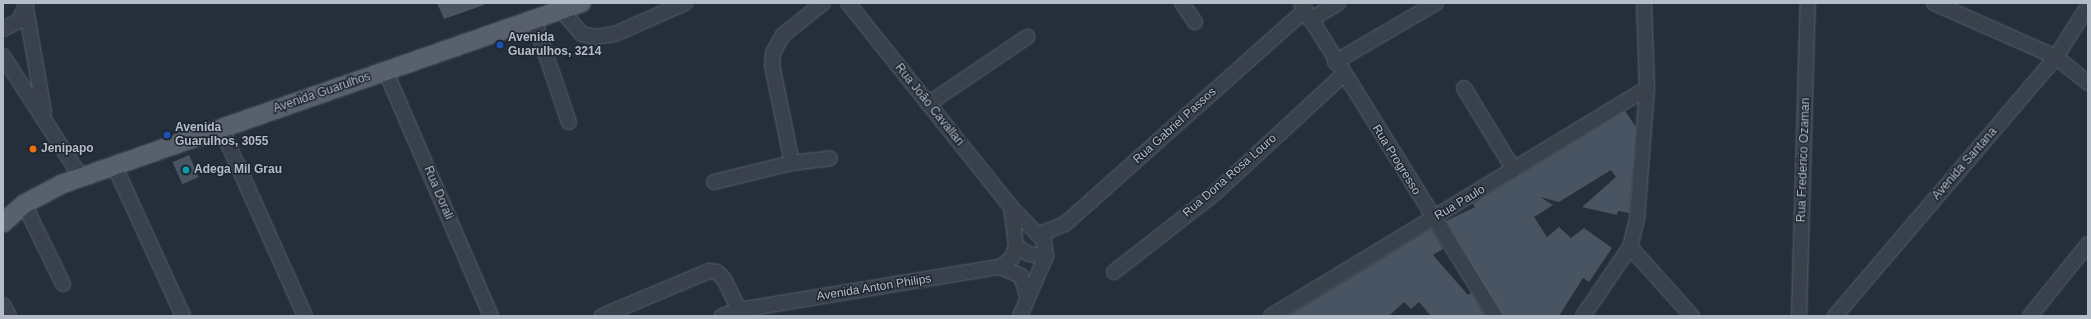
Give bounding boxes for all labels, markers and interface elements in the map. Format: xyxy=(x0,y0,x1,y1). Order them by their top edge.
place label: Avenida Guarulhos, 3214 xyxy=(508,31,601,59)
marker: Avenida Guarulhos, 3214 xyxy=(495,40,505,50)
street label: Rua João Cavallari xyxy=(892,61,966,149)
street label: Avenida Guarulhos xyxy=(272,70,372,116)
street label: Rua Gabriel Passos xyxy=(1131,85,1219,167)
street label: Rua Frederico Ozaman xyxy=(1795,97,1813,223)
place label: Avenida Guarulhos, 3055 xyxy=(175,121,268,149)
street label: Rua Progresso xyxy=(1369,122,1423,198)
street label: Avenida Santana xyxy=(1930,125,2000,203)
marker: Avenida Guarulhos, 3055 xyxy=(162,130,172,140)
street label: Rua Dona Rosa Louro xyxy=(1180,131,1280,221)
place label: Jenipapo xyxy=(41,142,94,156)
marker: Jenipapo xyxy=(28,144,38,154)
place label: Adega Mil Grau xyxy=(194,163,282,177)
street label: Rua Dorali xyxy=(420,164,456,222)
marker: Adega Mil Grau xyxy=(181,165,191,175)
street label: Rua Paulo xyxy=(1432,182,1488,224)
street label: Avenida Anton Philips xyxy=(815,272,933,304)

